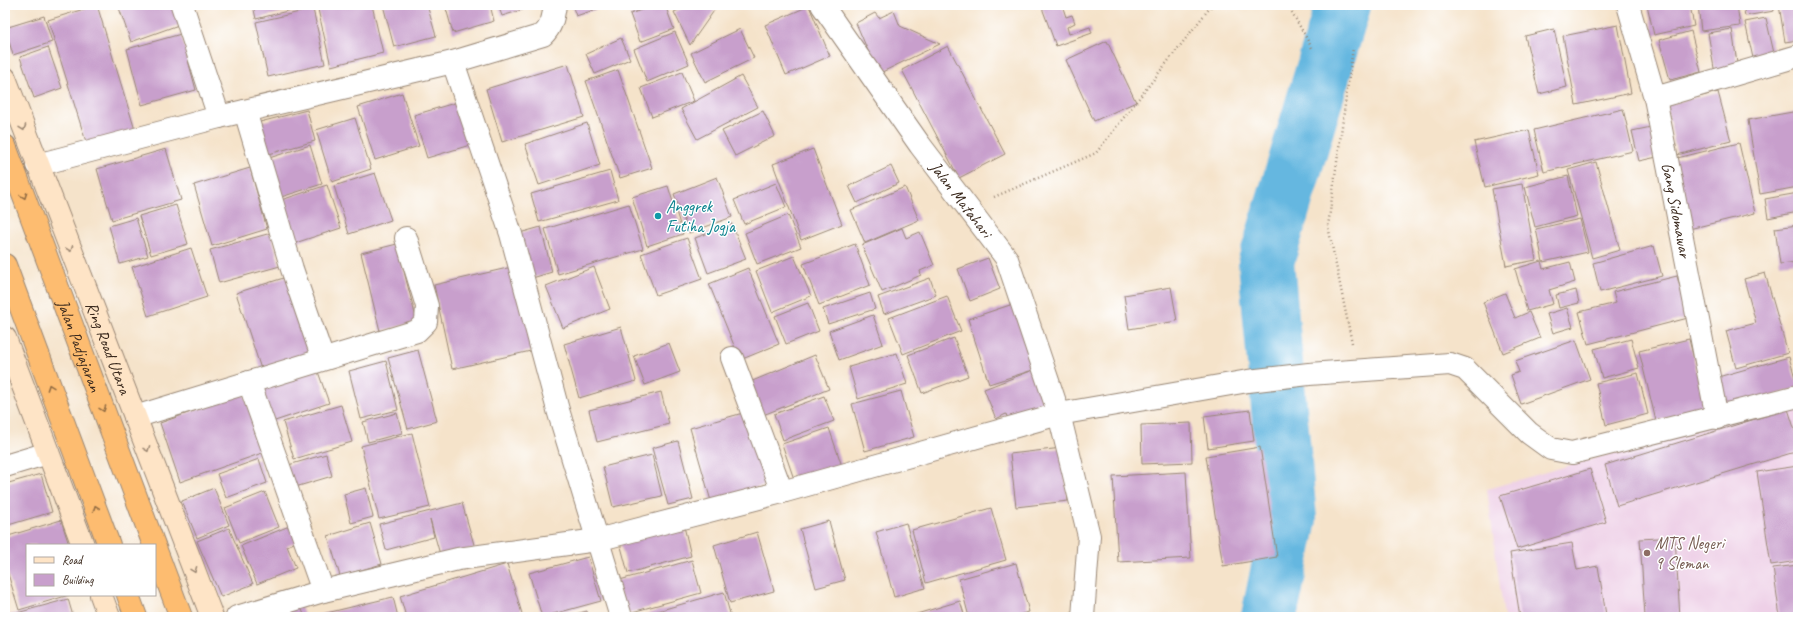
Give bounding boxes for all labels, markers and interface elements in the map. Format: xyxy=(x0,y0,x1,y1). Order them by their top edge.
one-way arrow xyxy=(19,124,27,131)
street label: Jalan Matahari xyxy=(925,156,998,244)
street label: Gang Sidomawar xyxy=(1657,161,1696,261)
one-way arrow xyxy=(19,192,27,199)
place label: Anggrek Futiha Jogja xyxy=(666,196,736,237)
marker: Anggrek Futiha Jogja xyxy=(653,211,663,221)
one-way arrow xyxy=(65,246,73,253)
street label: Jalan Padjajaran xyxy=(52,296,106,396)
street label: Ring Road Utara xyxy=(81,299,136,398)
one-way arrow xyxy=(47,383,55,390)
one-way arrow xyxy=(99,406,107,413)
one-way arrow xyxy=(142,445,150,452)
one-way arrow xyxy=(92,505,100,512)
place label: MTS Negeri 9 Sleman xyxy=(1655,533,1727,574)
legend xyxy=(26,544,156,596)
marker: MTS Negeri 9 Sleman xyxy=(1642,548,1652,558)
text: Road xyxy=(62,552,84,568)
one-way arrow xyxy=(189,567,197,574)
text: Building xyxy=(62,572,94,588)

